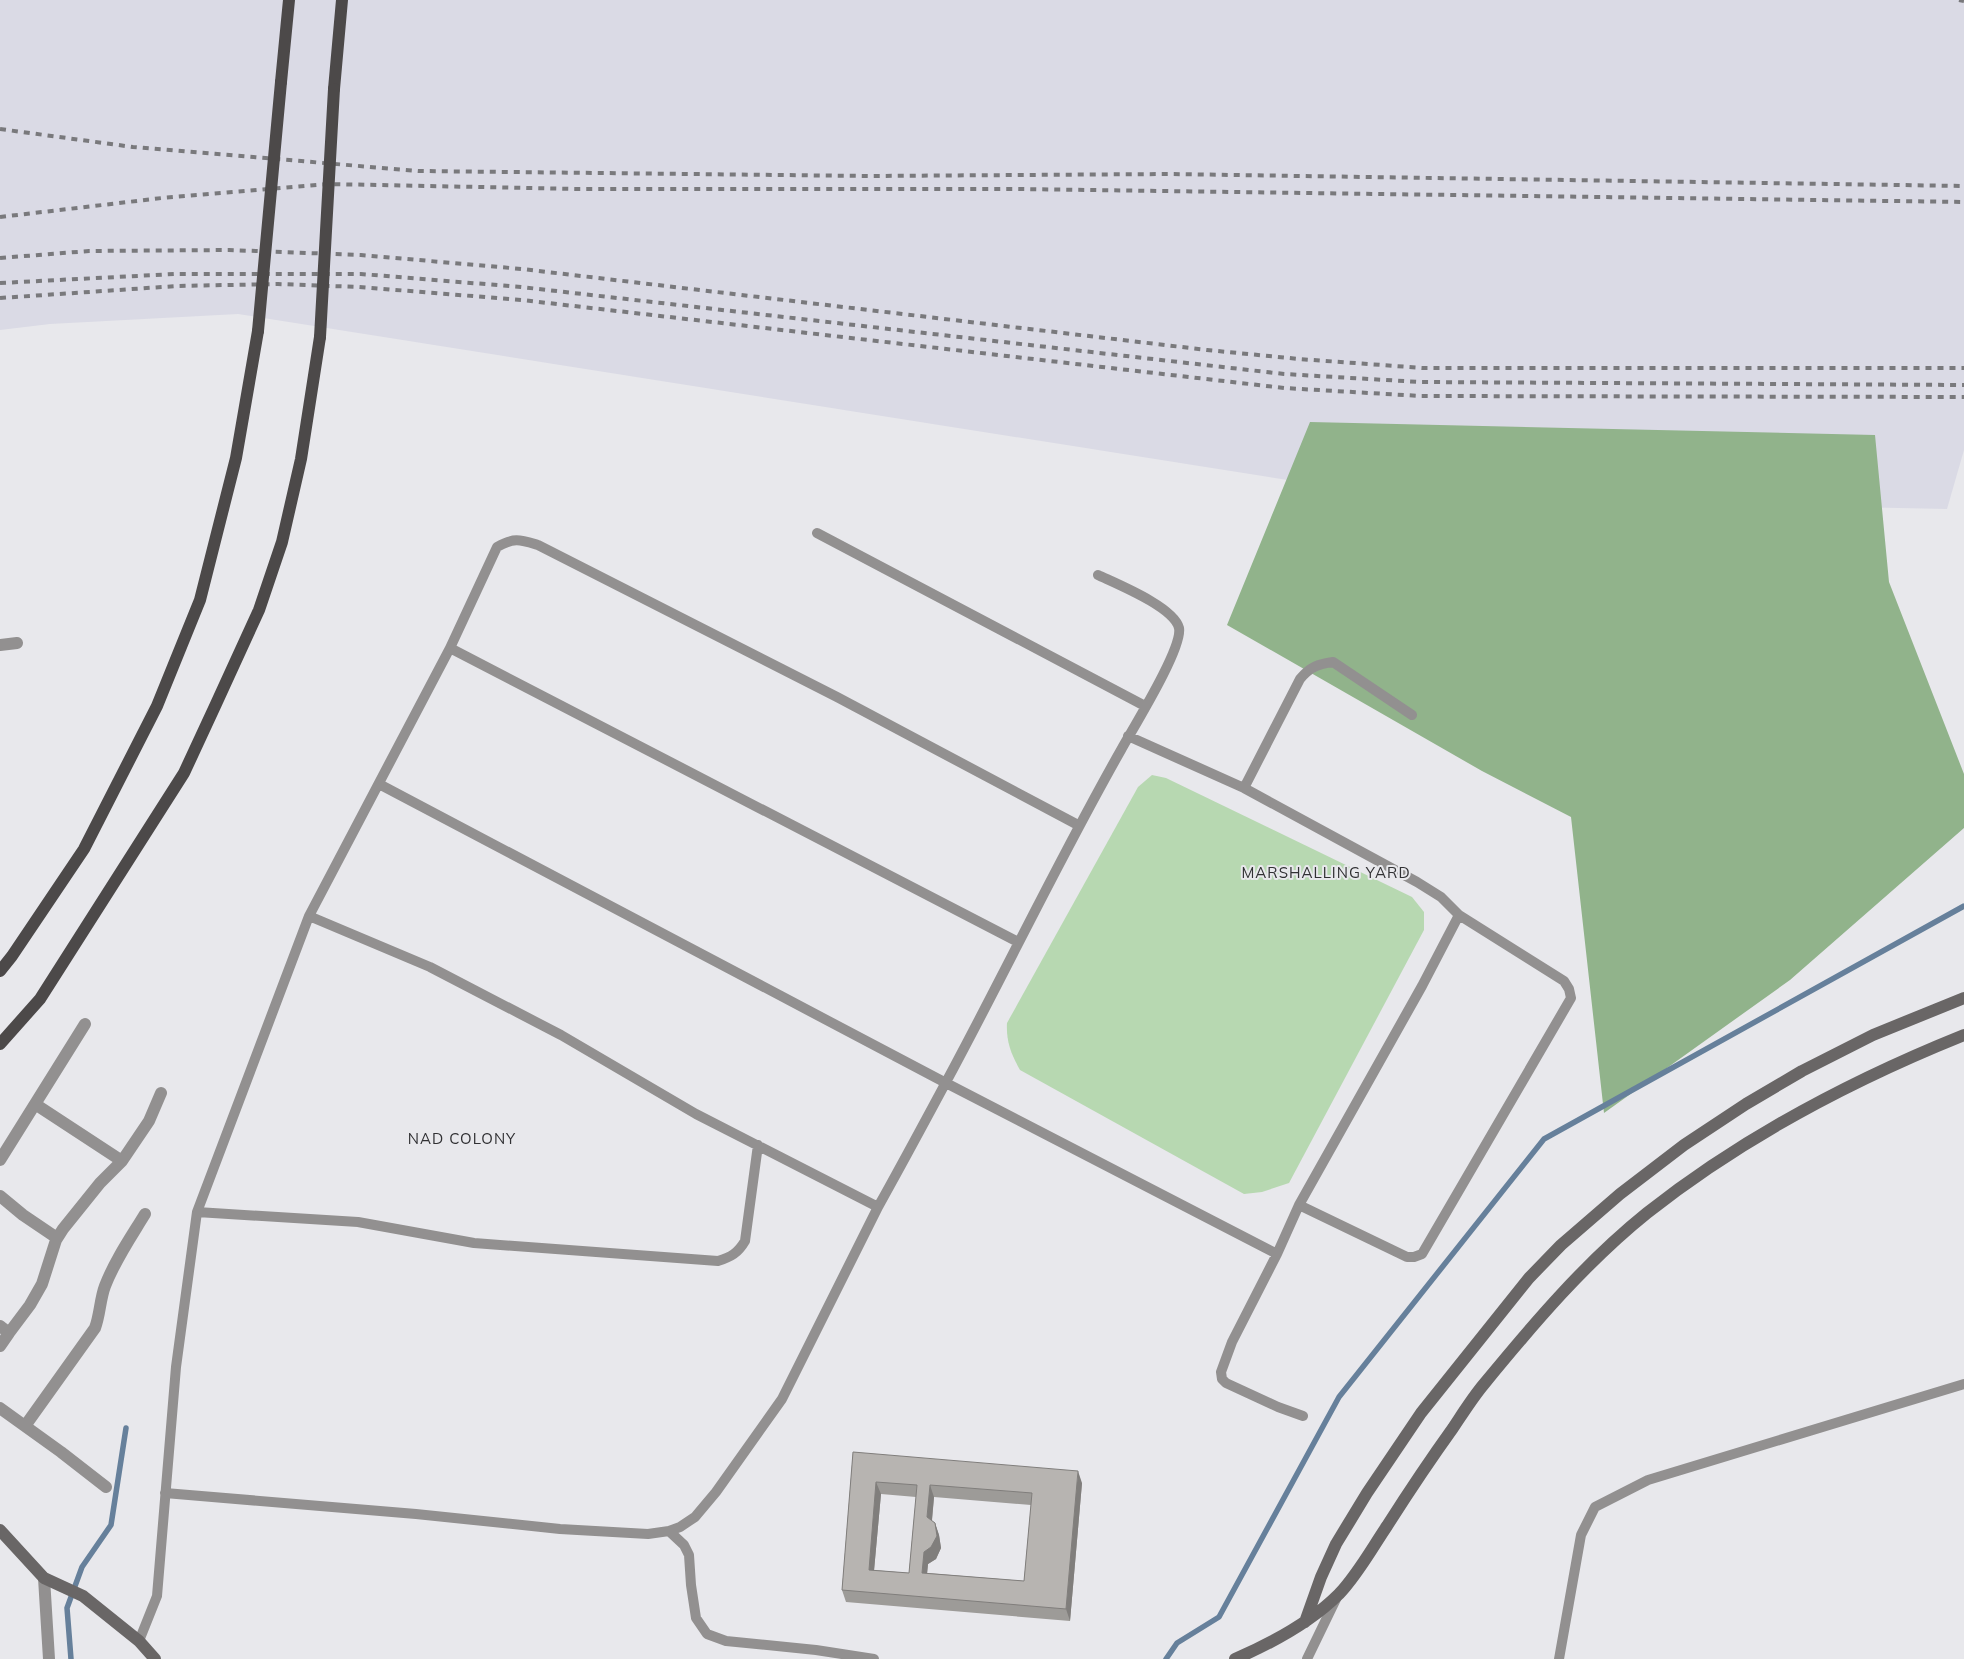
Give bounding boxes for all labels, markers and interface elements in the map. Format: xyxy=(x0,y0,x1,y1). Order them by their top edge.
district label: MARSHALLING YARD xyxy=(1241,863,1411,882)
district label: NAD COLONY xyxy=(408,1129,516,1148)

